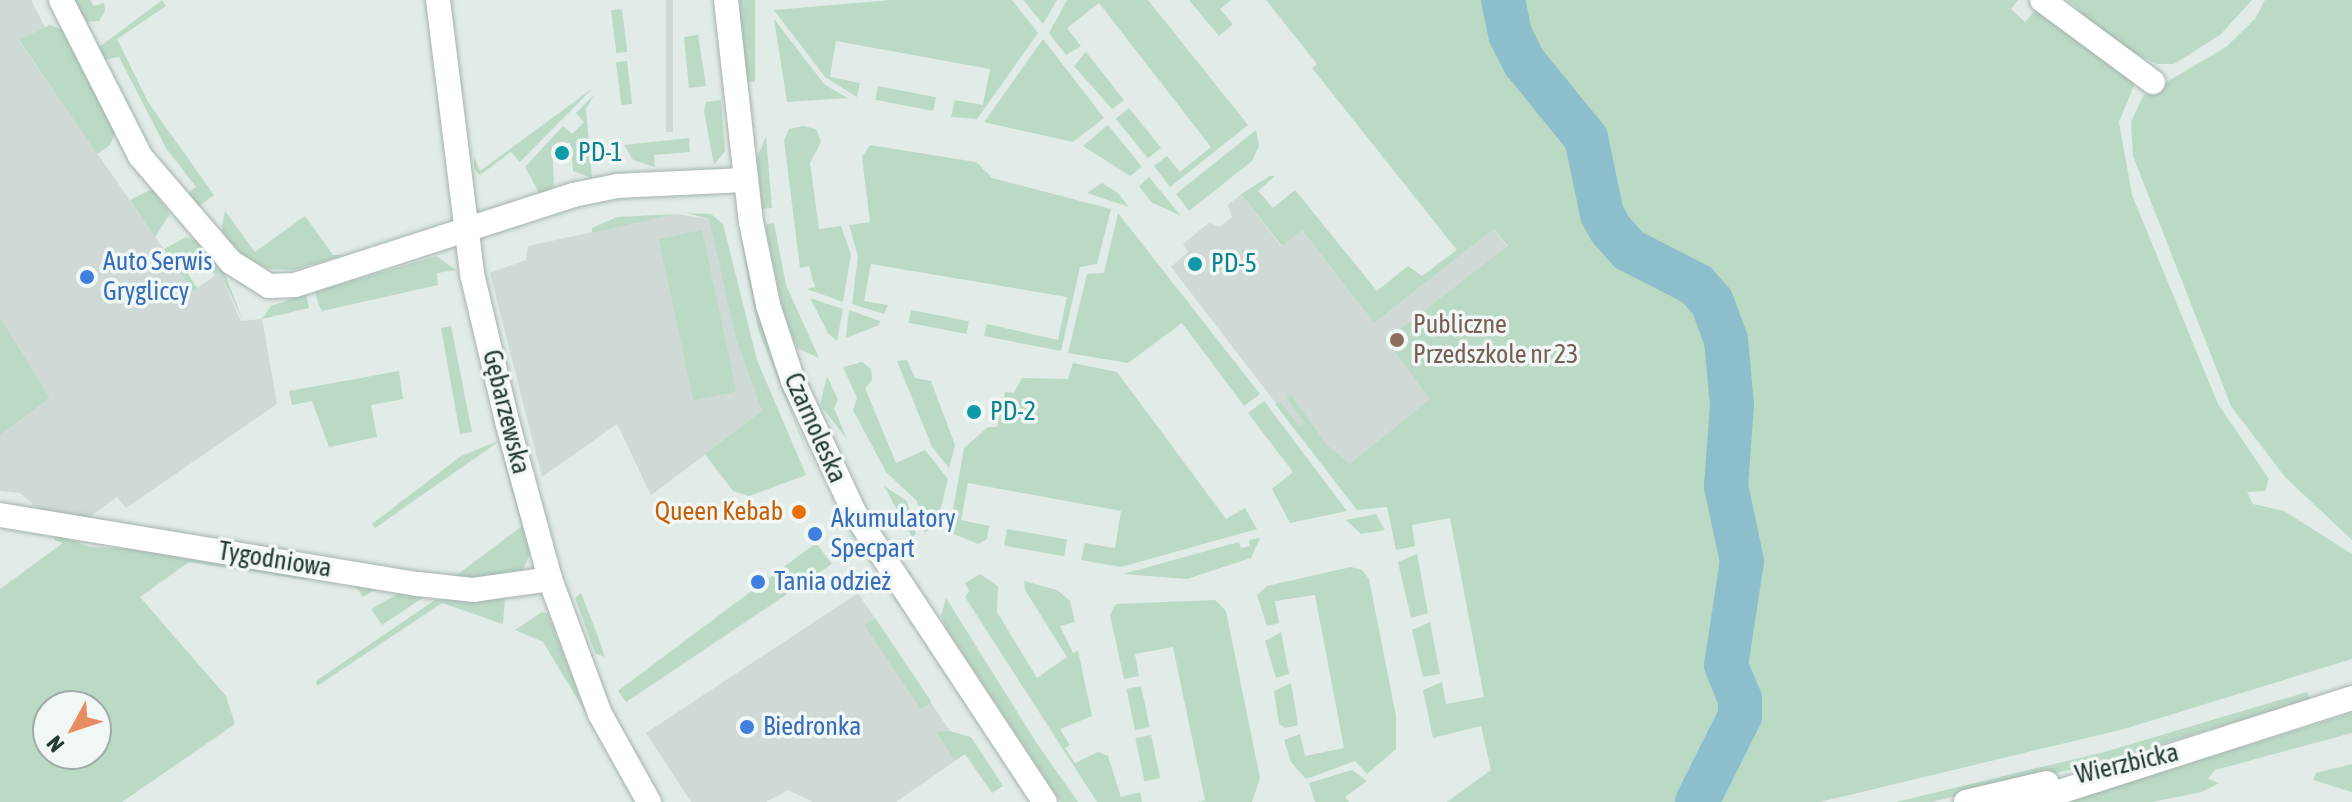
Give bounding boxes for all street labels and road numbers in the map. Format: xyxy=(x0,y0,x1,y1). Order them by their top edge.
street label: Gębarzewska xyxy=(476,347,536,477)
street label: Czarnoleska xyxy=(777,368,853,488)
street label: Tygodniowa xyxy=(216,536,334,584)
street label: Wierzbicka xyxy=(2072,737,2182,791)

